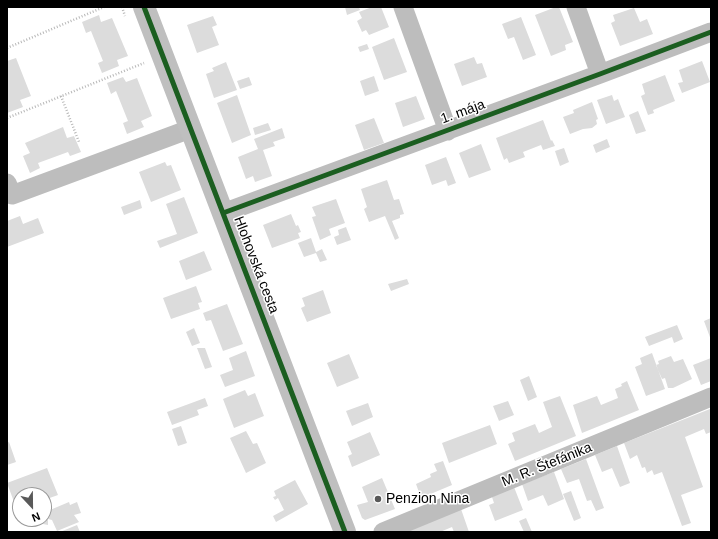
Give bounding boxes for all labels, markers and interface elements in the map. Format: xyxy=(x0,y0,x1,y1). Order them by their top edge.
street label: 1. mája xyxy=(439,96,487,128)
street label: Hlohovská cesta xyxy=(230,214,282,316)
street label: M. R. Štefánika xyxy=(499,439,595,491)
north arrow xyxy=(12,487,52,527)
place label: Penzion Nina xyxy=(386,491,469,507)
marker: Penzion Nina xyxy=(373,494,383,504)
text: N xyxy=(30,510,42,524)

